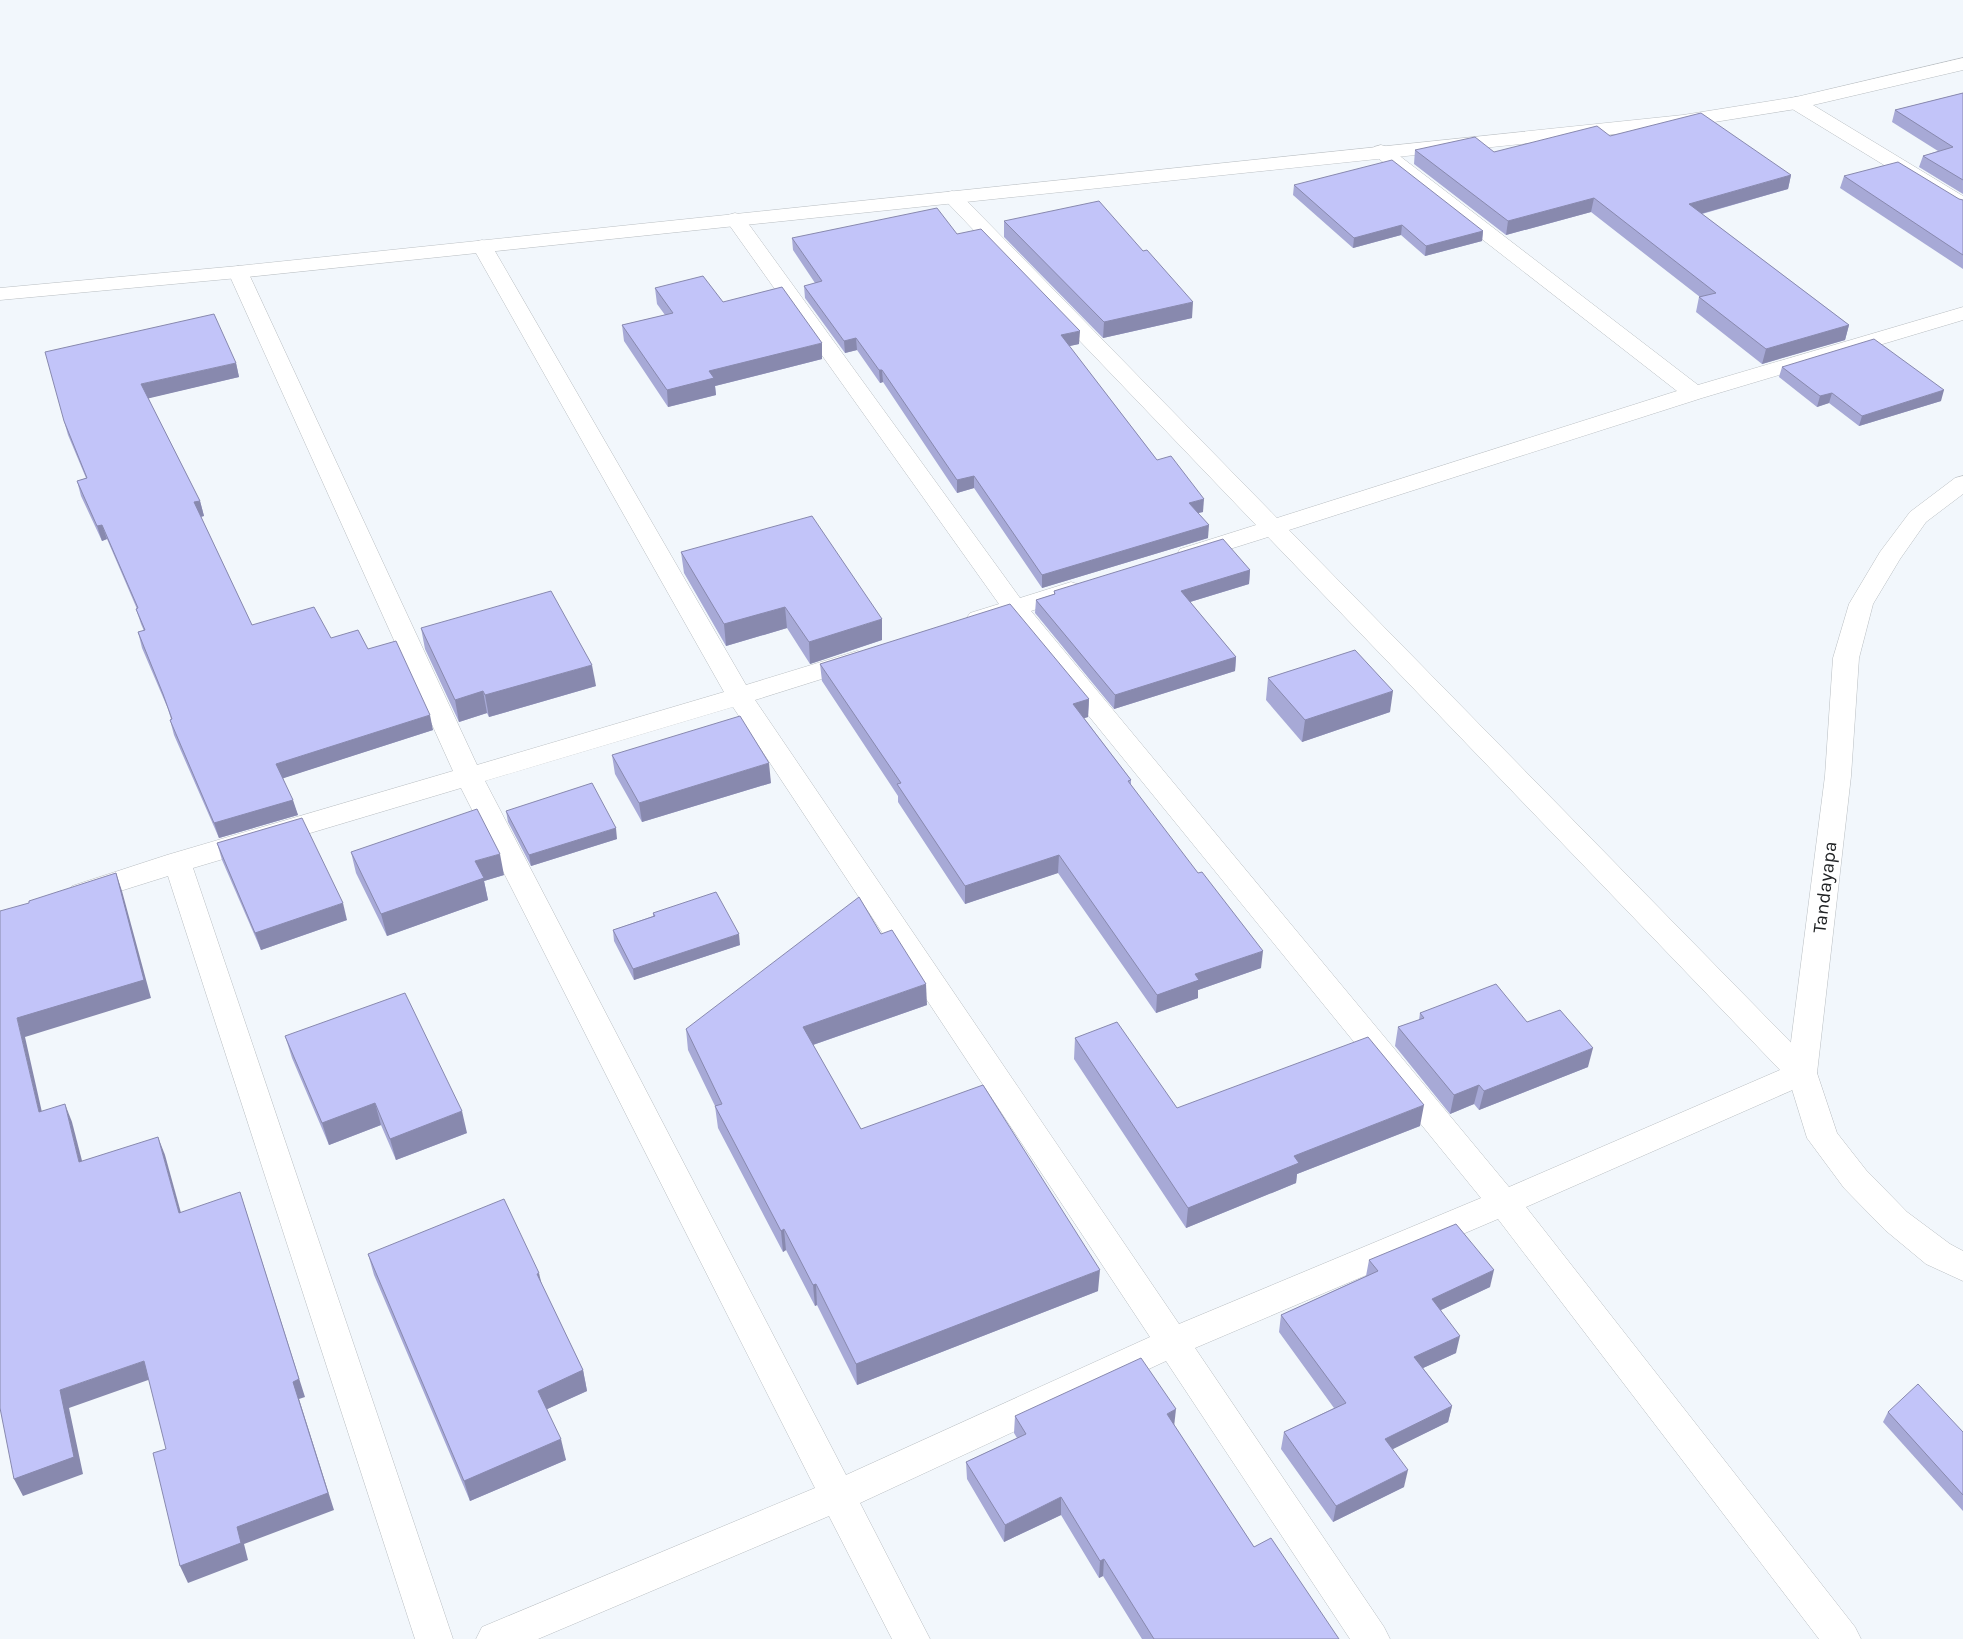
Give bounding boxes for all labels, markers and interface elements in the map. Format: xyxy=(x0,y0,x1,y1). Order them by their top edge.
street label: Tandayapa xyxy=(1808,840,1842,934)

